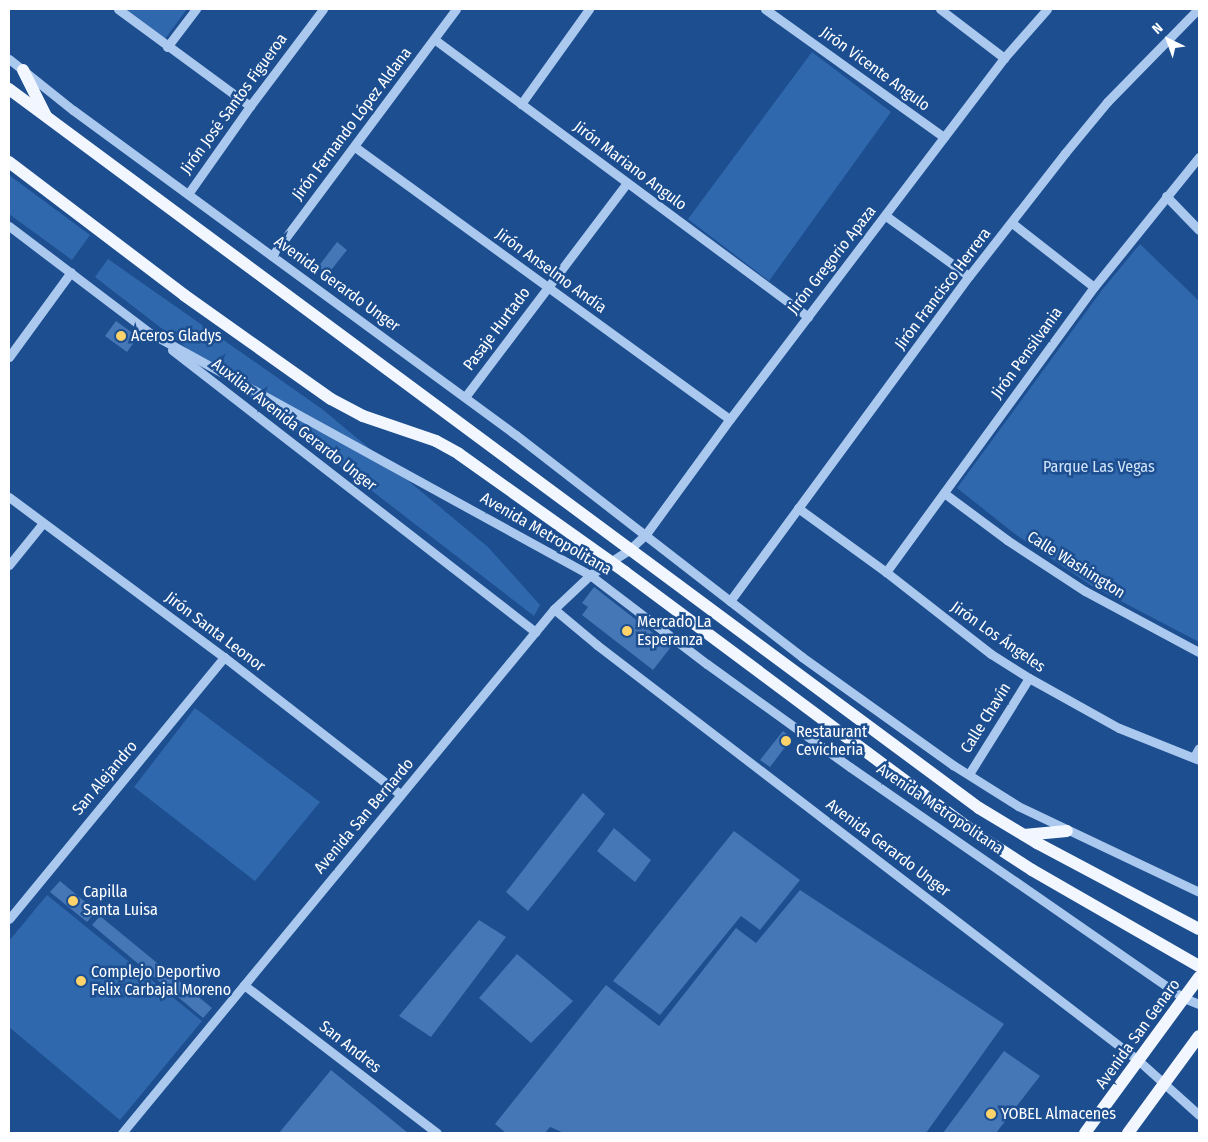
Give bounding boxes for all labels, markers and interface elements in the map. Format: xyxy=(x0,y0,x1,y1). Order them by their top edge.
north arrow xyxy=(1143,15,1193,65)
text: N xyxy=(1149,19,1166,38)
street label: Jirón Vicente Angulo xyxy=(816,23,934,115)
street label: Jirón José Santos Figueroa xyxy=(177,30,291,178)
street label: Jirón Fernando López Aldana xyxy=(288,44,416,204)
street label: Jirón Mariano Angulo xyxy=(570,117,690,215)
street label: Jirón Gregorio Apaza xyxy=(784,202,880,318)
street label: Jirón Anselmo Andía xyxy=(492,224,610,318)
street label: Jirón Francisco Herrera xyxy=(891,224,995,354)
street label: Avenida Gerardo Unger xyxy=(270,232,404,336)
street label: Pasaje Hurtado xyxy=(460,284,534,374)
street label: Jirón Pensilvania xyxy=(987,304,1067,402)
place label: Aceros Gladys xyxy=(131,326,222,346)
marker: Aceros Gladys xyxy=(115,330,127,342)
street label: Auxiliar Avenida Gerardo Unger xyxy=(208,355,380,495)
park label: Parque Las Vegas xyxy=(1043,457,1155,477)
street label: Avenida Metropolitana xyxy=(477,489,615,579)
street label: Calle Washington xyxy=(1023,527,1129,603)
street label: Jirón Santa Leonor xyxy=(161,588,269,676)
street label: Jirón Los Ángeles xyxy=(947,597,1049,677)
place label: Mercado La Esperanza xyxy=(637,612,712,650)
marker: Mercado La Esperanza xyxy=(621,625,633,637)
street label: Calle Chavín xyxy=(957,679,1015,757)
place label: Restaurant Cevicheria xyxy=(796,722,867,760)
marker: Restaurant Cevicheria xyxy=(780,735,792,747)
street label: San Alejandro xyxy=(68,737,142,819)
street label: Avenida San Bernardo xyxy=(310,754,418,878)
street label: Avenida Metropolitana xyxy=(873,760,1007,858)
street label: Avenida Gerardo Unger xyxy=(822,795,954,901)
place label: Capilla Santa Luisa xyxy=(83,882,158,920)
marker: Capilla Santa Luisa xyxy=(67,895,79,907)
place label: Complejo Deportivo Felix Carbajal Moreno xyxy=(91,962,231,1000)
marker: Complejo Deportivo Felix Carbajal Moreno xyxy=(75,975,87,987)
street label: Avenida San Genaro xyxy=(1092,975,1184,1093)
street label: San Andres xyxy=(315,1017,385,1077)
place label: YOBEL Almacenes xyxy=(1001,1104,1116,1124)
marker: YOBEL Almacenes xyxy=(985,1108,997,1120)

